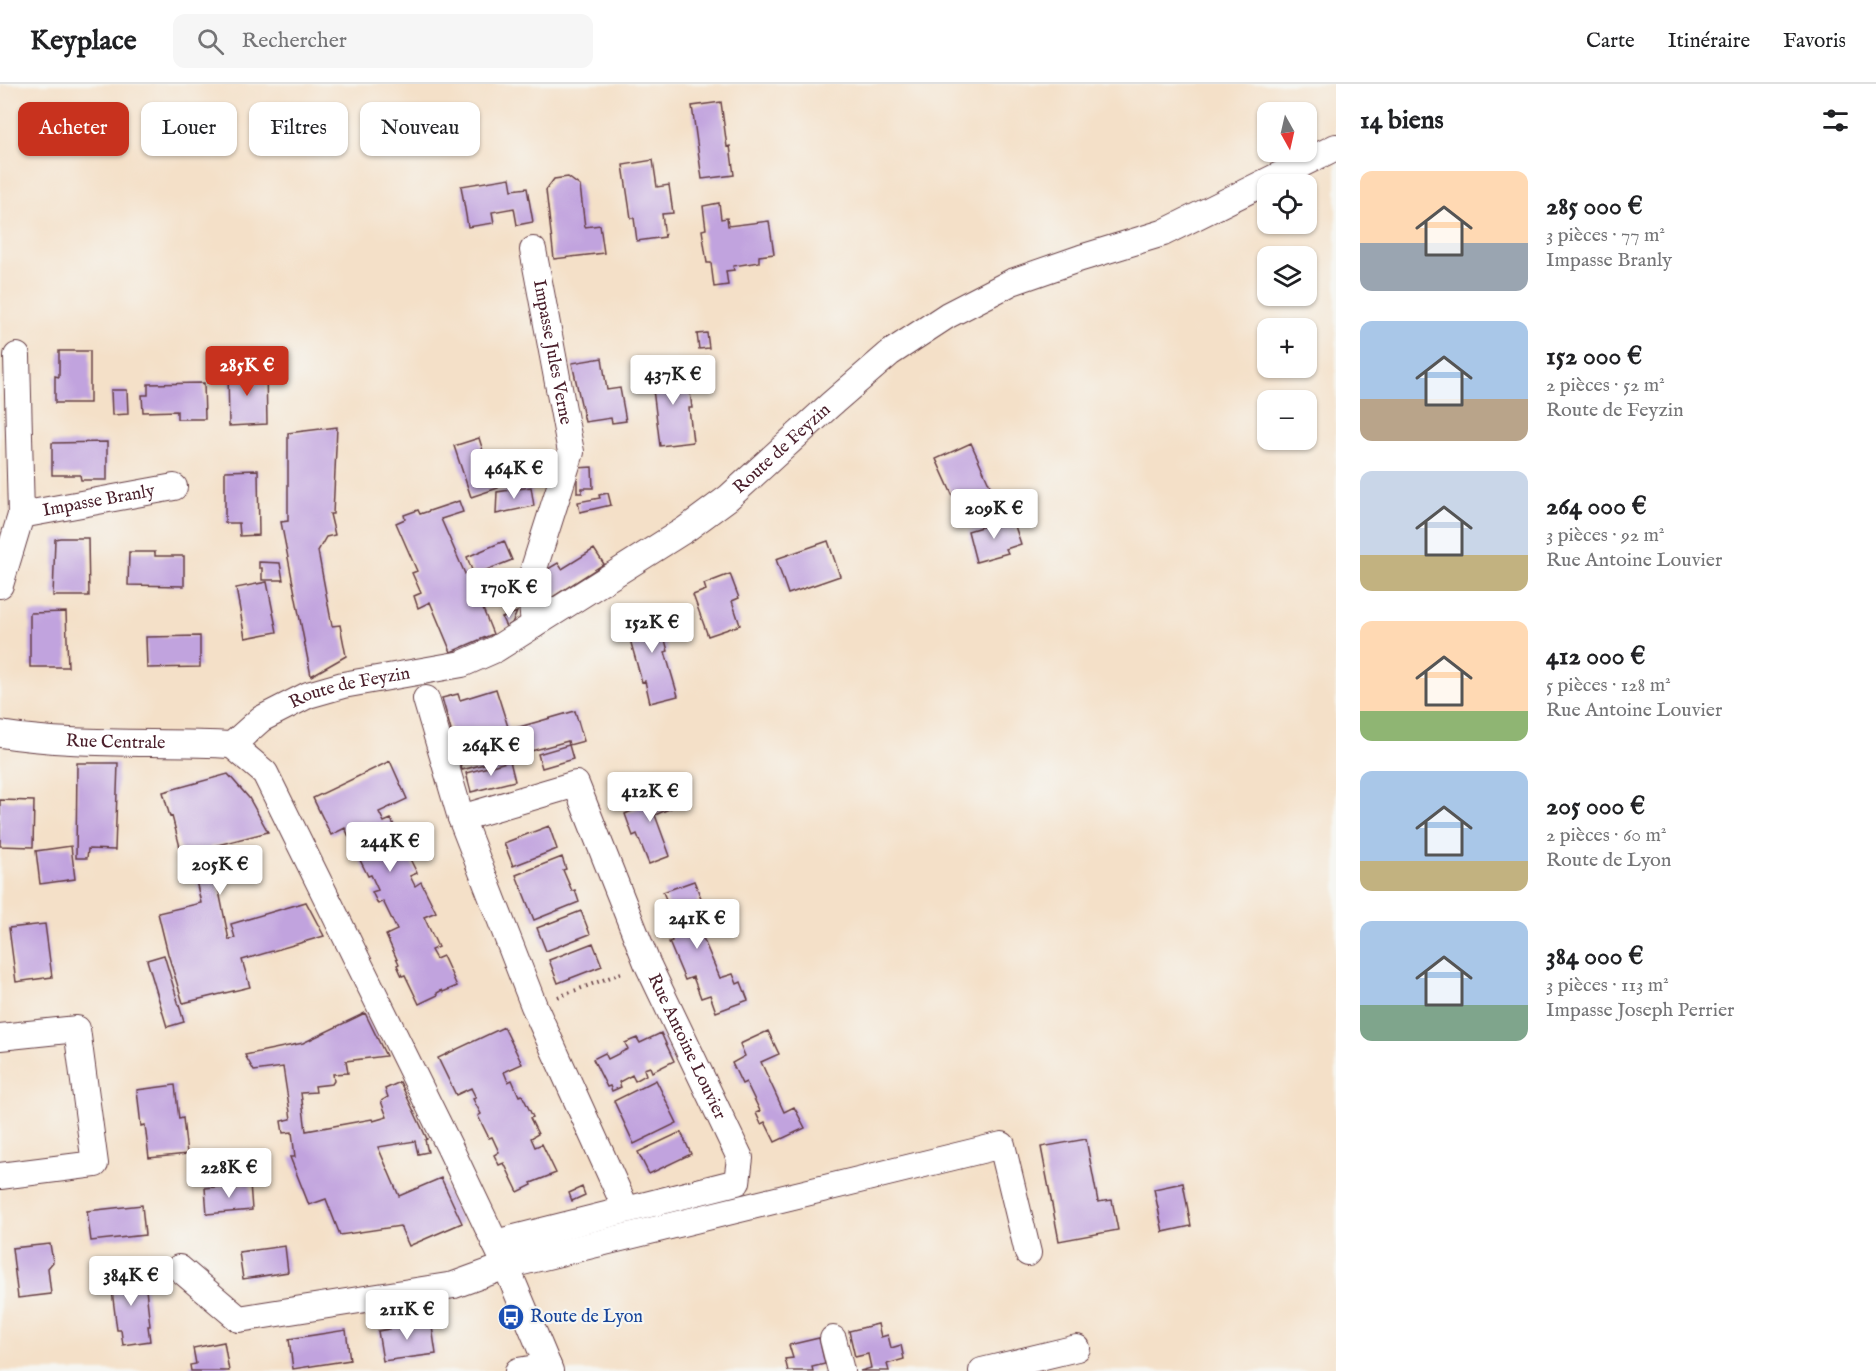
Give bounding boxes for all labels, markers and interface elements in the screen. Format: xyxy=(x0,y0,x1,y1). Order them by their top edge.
search box xyxy=(173,14,593,68)
text: Keyplace xyxy=(30,24,137,59)
icon: search xyxy=(194,25,227,58)
text: Rechercher xyxy=(242,27,347,55)
text: Carte xyxy=(1586,28,1635,55)
text: Itinéraire xyxy=(1668,28,1750,55)
text: Favoris xyxy=(1783,28,1846,55)
chip: Acheter xyxy=(18,102,129,156)
chip: Louer xyxy=(141,102,237,156)
chip: Filtres xyxy=(249,102,348,156)
chip: Nouveau xyxy=(360,102,480,156)
north arrow xyxy=(1257,102,1317,162)
map controls xyxy=(1257,102,1317,450)
text: 14 biens xyxy=(1360,104,1444,137)
icon: filters xyxy=(1819,104,1852,137)
button: locate xyxy=(1257,174,1317,234)
text: 285 000 € xyxy=(1546,190,1643,223)
icon: home xyxy=(1408,195,1480,267)
text: 3 pièces · 77 m² xyxy=(1546,223,1665,248)
button: layers xyxy=(1257,246,1317,306)
text: Impasse Branly xyxy=(1546,248,1672,273)
street label: Impasse Jules Verne xyxy=(527,278,577,427)
button: + xyxy=(1257,318,1317,378)
text: 152 000 € xyxy=(1546,340,1642,373)
icon: home xyxy=(1408,345,1480,417)
pin: 285K € xyxy=(198,346,296,397)
text: 285K € xyxy=(219,353,275,378)
pin: 437K € xyxy=(624,355,722,406)
text: 437K € xyxy=(644,362,702,387)
text: 2 pièces · 52 m² xyxy=(1546,373,1665,398)
button: − xyxy=(1257,390,1317,450)
street label: Route de Feyzin xyxy=(728,398,836,499)
text: Route de Feyzin xyxy=(1546,398,1684,423)
pin: 464K € xyxy=(465,449,563,500)
text: 464K € xyxy=(485,456,543,481)
street label: Impasse Branly xyxy=(41,479,157,522)
pin: 209K € xyxy=(945,489,1043,540)
text: 264 000 € xyxy=(1546,490,1647,523)
icon: home xyxy=(1408,495,1480,567)
text: 209K € xyxy=(965,496,1023,521)
text: 3 pièces · 92 m² xyxy=(1546,523,1665,548)
text: Rue Antoine Louvier xyxy=(1546,548,1722,573)
pin: 170K € xyxy=(460,568,558,619)
text: 170K € xyxy=(480,575,538,600)
pin: 152K € xyxy=(603,603,701,654)
text: 152K € xyxy=(625,610,679,635)
text: 412 000 € xyxy=(1546,640,1646,673)
icon: home xyxy=(1408,645,1480,717)
street label: Route de Feyzin xyxy=(285,662,412,714)
text: 5 pièces · 128 m² xyxy=(1546,673,1671,698)
text: Rue Antoine Louvier xyxy=(1546,698,1722,723)
pin: 264K € xyxy=(442,726,540,777)
street label: Rue Centrale xyxy=(65,729,166,755)
text: 264K € xyxy=(462,733,520,758)
pin: 412K € xyxy=(601,772,699,823)
text: 412K € xyxy=(621,779,679,804)
text: 205 000 € xyxy=(1546,790,1645,823)
icon: home xyxy=(1408,795,1480,867)
pin: 244K € xyxy=(341,822,439,873)
text: 2 pièces · 60 m² xyxy=(1546,823,1667,848)
text: 244K € xyxy=(360,829,420,854)
pin: 205K € xyxy=(171,845,269,896)
text: Route de Lyon xyxy=(1546,848,1671,873)
text: 205K € xyxy=(191,852,249,877)
pin: 241K € xyxy=(648,899,746,950)
text: 241K € xyxy=(668,906,726,931)
text: 384 000 € xyxy=(1546,940,1644,973)
icon: home xyxy=(1408,945,1480,1017)
street label: Rue Antoine Louvier xyxy=(642,970,732,1123)
text: 3 pièces · 113 m² xyxy=(1546,973,1669,998)
text: Impasse Joseph Perrier xyxy=(1546,998,1734,1023)
pin: 228K € xyxy=(180,1148,278,1199)
text: 228K € xyxy=(200,1155,258,1180)
pin: 384K € xyxy=(82,1256,180,1307)
text: 384K € xyxy=(103,1263,159,1288)
pin: 211K € xyxy=(358,1290,456,1341)
text: 211K € xyxy=(380,1297,434,1322)
bus stop icon: Route de Lyon xyxy=(496,1302,526,1332)
place label: Route de Lyon xyxy=(530,1306,643,1329)

